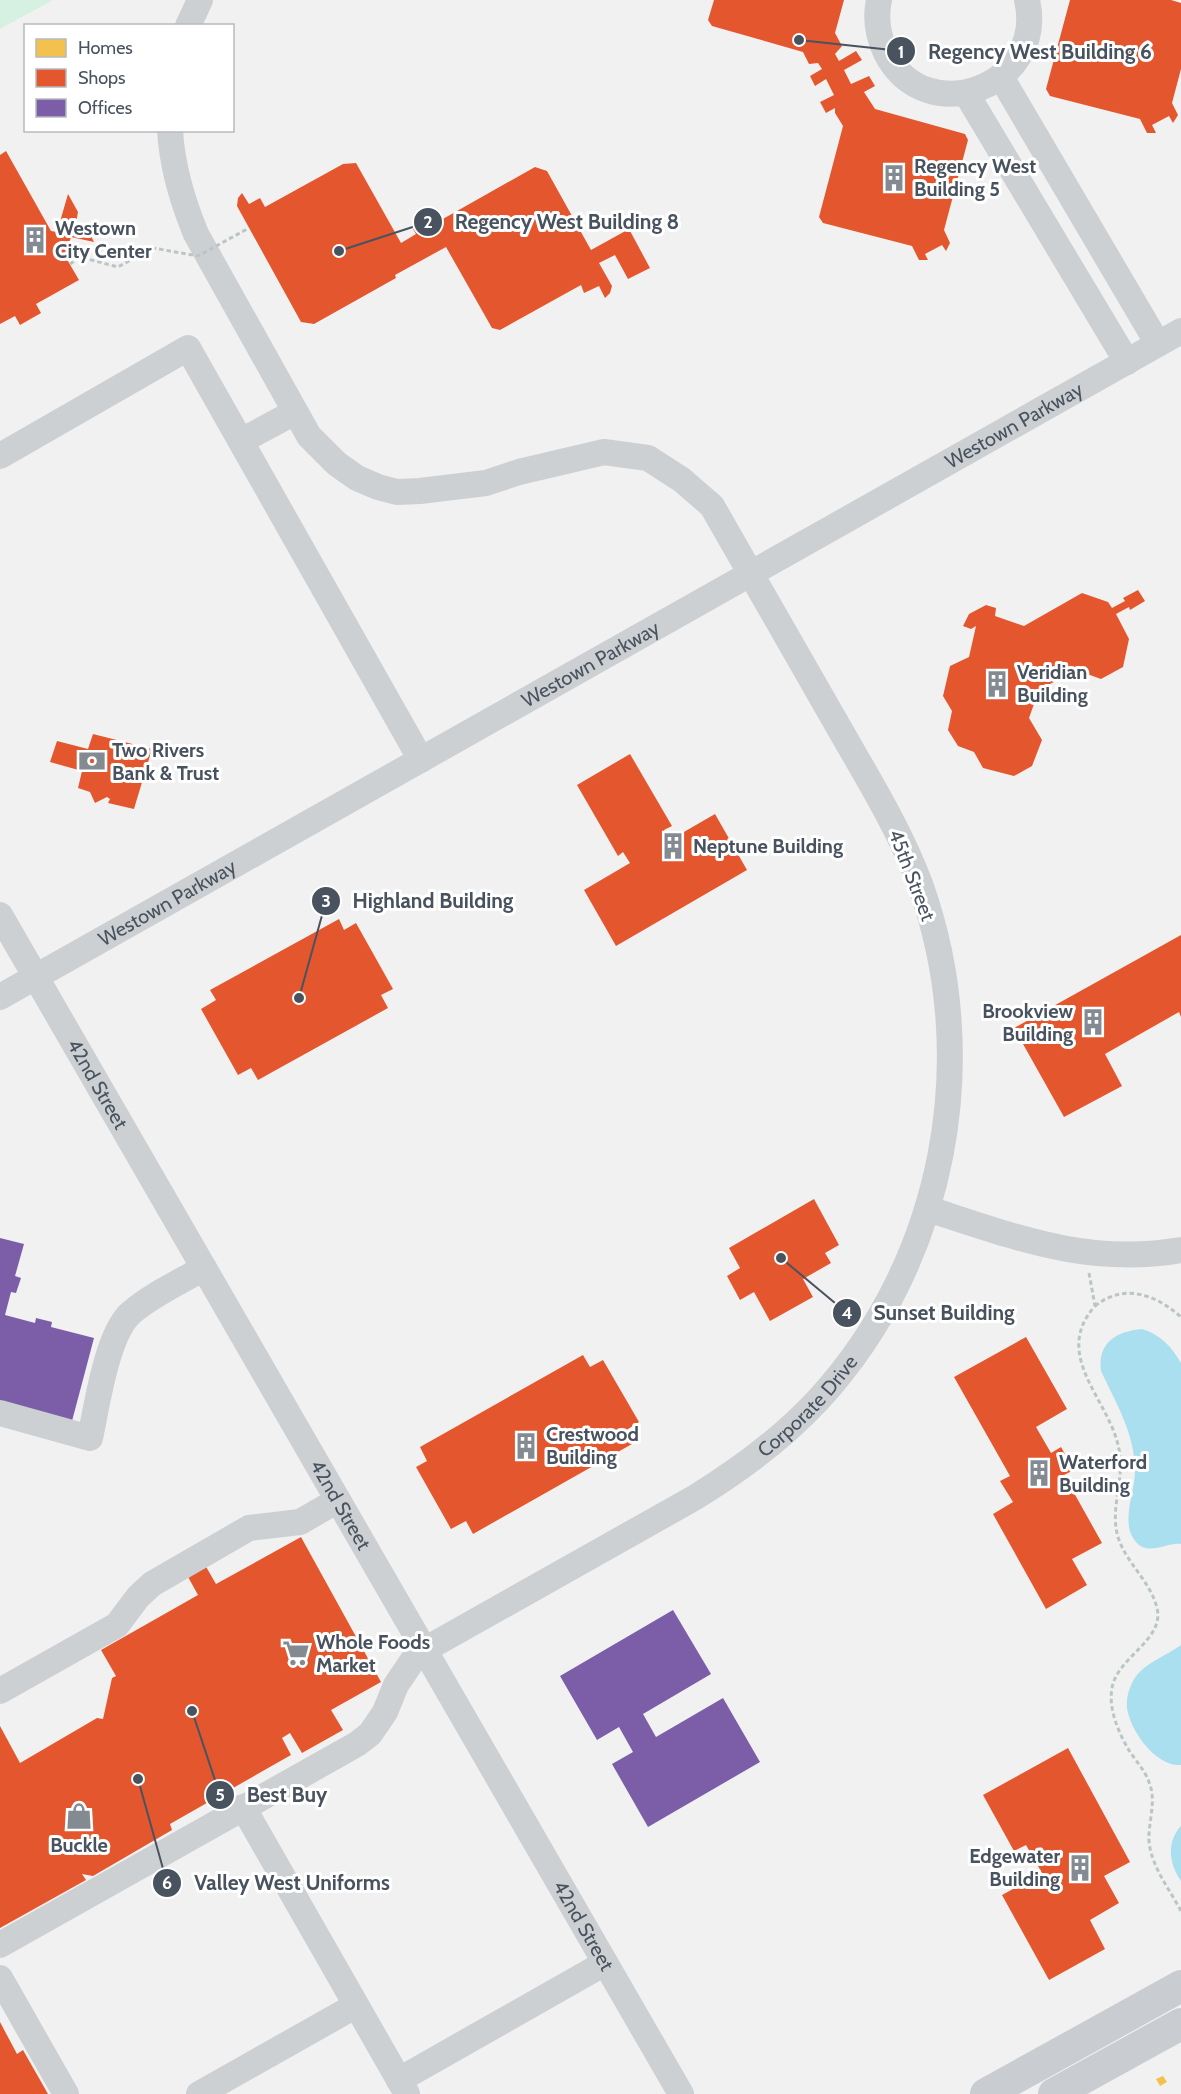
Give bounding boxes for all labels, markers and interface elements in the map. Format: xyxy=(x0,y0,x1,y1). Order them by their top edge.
legend xyxy=(24,24,234,132)
callout: Regency West Building 6 xyxy=(886,32,1164,71)
text: Homes xyxy=(78,37,133,59)
text: Regency West Building 6 xyxy=(928,39,1152,64)
text: 1 xyxy=(898,41,904,63)
text: Shops xyxy=(78,67,126,89)
text: Offices xyxy=(78,97,132,119)
place label: Regency West Building 5 xyxy=(914,154,1036,201)
building icon: Regency West Building 5 xyxy=(879,163,909,193)
callout: Regency West Building 8 xyxy=(413,202,691,241)
text: Regency West Building 8 xyxy=(455,209,679,234)
text: 2 xyxy=(423,211,433,233)
place label: Westown City Center xyxy=(55,216,152,263)
building icon: Westown City Center xyxy=(20,225,50,255)
street label: Westown Parkway xyxy=(941,377,1087,474)
street label: Westown Parkway xyxy=(517,616,664,712)
place label: Veridian Building xyxy=(1017,660,1088,707)
building icon: Veridian Building xyxy=(982,669,1012,699)
place label: Two Rivers Bank & Trust xyxy=(112,738,219,785)
bank icon: Two Rivers Bank & Trust xyxy=(77,746,107,776)
street label: 45th Street xyxy=(884,826,940,924)
building icon: Neptune Building xyxy=(658,831,688,861)
place label: Neptune Building xyxy=(693,834,843,858)
street label: Westown Parkway xyxy=(94,854,240,951)
callout: Highland Building xyxy=(311,881,526,920)
text: Highland Building xyxy=(353,888,514,913)
text: 3 xyxy=(321,890,331,912)
place label: Brookview Building xyxy=(982,999,1073,1046)
building icon: Brookview Building xyxy=(1078,1007,1108,1037)
street label: 42nd Street xyxy=(62,1034,133,1133)
callout: Sunset Building xyxy=(832,1294,1027,1333)
text: Sunset Building xyxy=(873,1300,1015,1325)
text: 4 xyxy=(841,1302,853,1324)
street label: Corporate Drive xyxy=(753,1350,863,1462)
place label: Crestwood Building xyxy=(546,1422,639,1469)
building icon: Crestwood Building xyxy=(511,1431,541,1461)
place label: Waterford Building xyxy=(1059,1450,1147,1497)
street label: 42nd Street xyxy=(305,1455,376,1554)
building icon: Waterford Building xyxy=(1024,1458,1054,1488)
place label: Whole Foods Market xyxy=(316,1630,430,1677)
supermarket icon: Whole Foods Market xyxy=(281,1638,311,1668)
callout: Best Buy xyxy=(205,1775,339,1814)
text: Best Buy xyxy=(247,1782,328,1807)
text: 5 xyxy=(215,1784,225,1806)
shop icon: Buckle xyxy=(64,1801,94,1831)
place label: Buckle xyxy=(50,1833,108,1857)
place label: Edgewater Building xyxy=(969,1844,1060,1891)
building icon: Edgewater Building xyxy=(1065,1853,1095,1883)
callout: Valley West Uniforms xyxy=(152,1864,402,1903)
text: Valley West Uniforms xyxy=(194,1870,390,1895)
text: 6 xyxy=(162,1872,172,1894)
street label: 42nd Street xyxy=(548,1876,619,1975)

